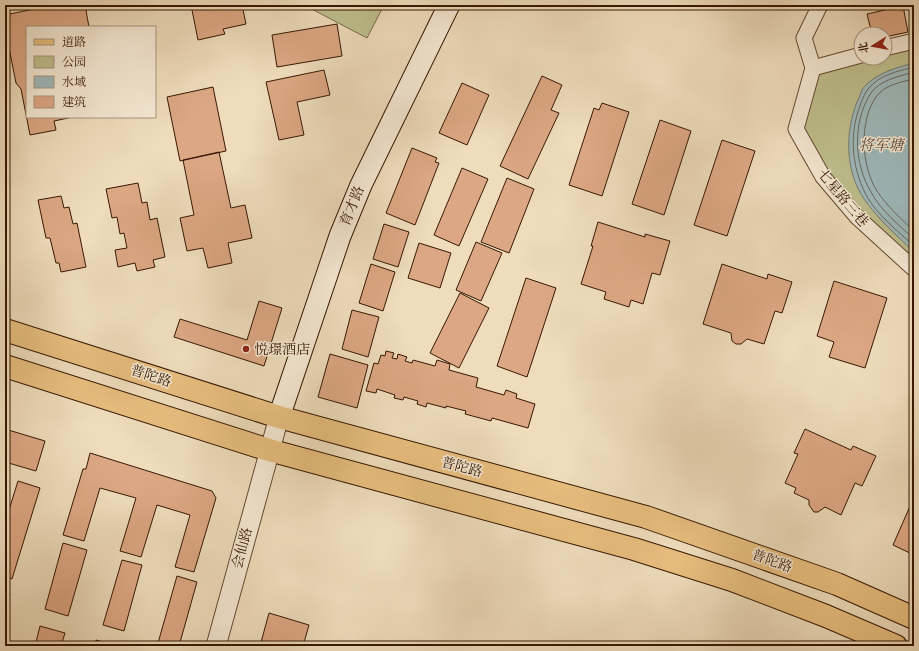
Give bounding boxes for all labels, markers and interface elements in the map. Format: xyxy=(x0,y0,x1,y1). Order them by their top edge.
legend xyxy=(26,26,156,118)
north arrow xyxy=(853,26,893,66)
text: 道路 xyxy=(62,35,86,50)
text: 北 xyxy=(856,41,871,54)
text: 公园 xyxy=(62,55,86,70)
text: 水域 xyxy=(62,75,86,90)
text: 建筑 xyxy=(62,95,86,110)
water label: 将军塘 xyxy=(858,136,905,155)
street label: 七星路三巷 xyxy=(814,166,872,230)
street label: 育才路 xyxy=(336,183,368,229)
place label: 悦璟酒店 xyxy=(254,341,310,358)
marker: 悦璟酒店 xyxy=(241,344,251,354)
street label: 普陀路 xyxy=(128,361,174,391)
street label: 普陀路 xyxy=(440,453,484,481)
street label: 会仙路 xyxy=(228,526,256,570)
street label: 普陀路 xyxy=(749,546,795,576)

